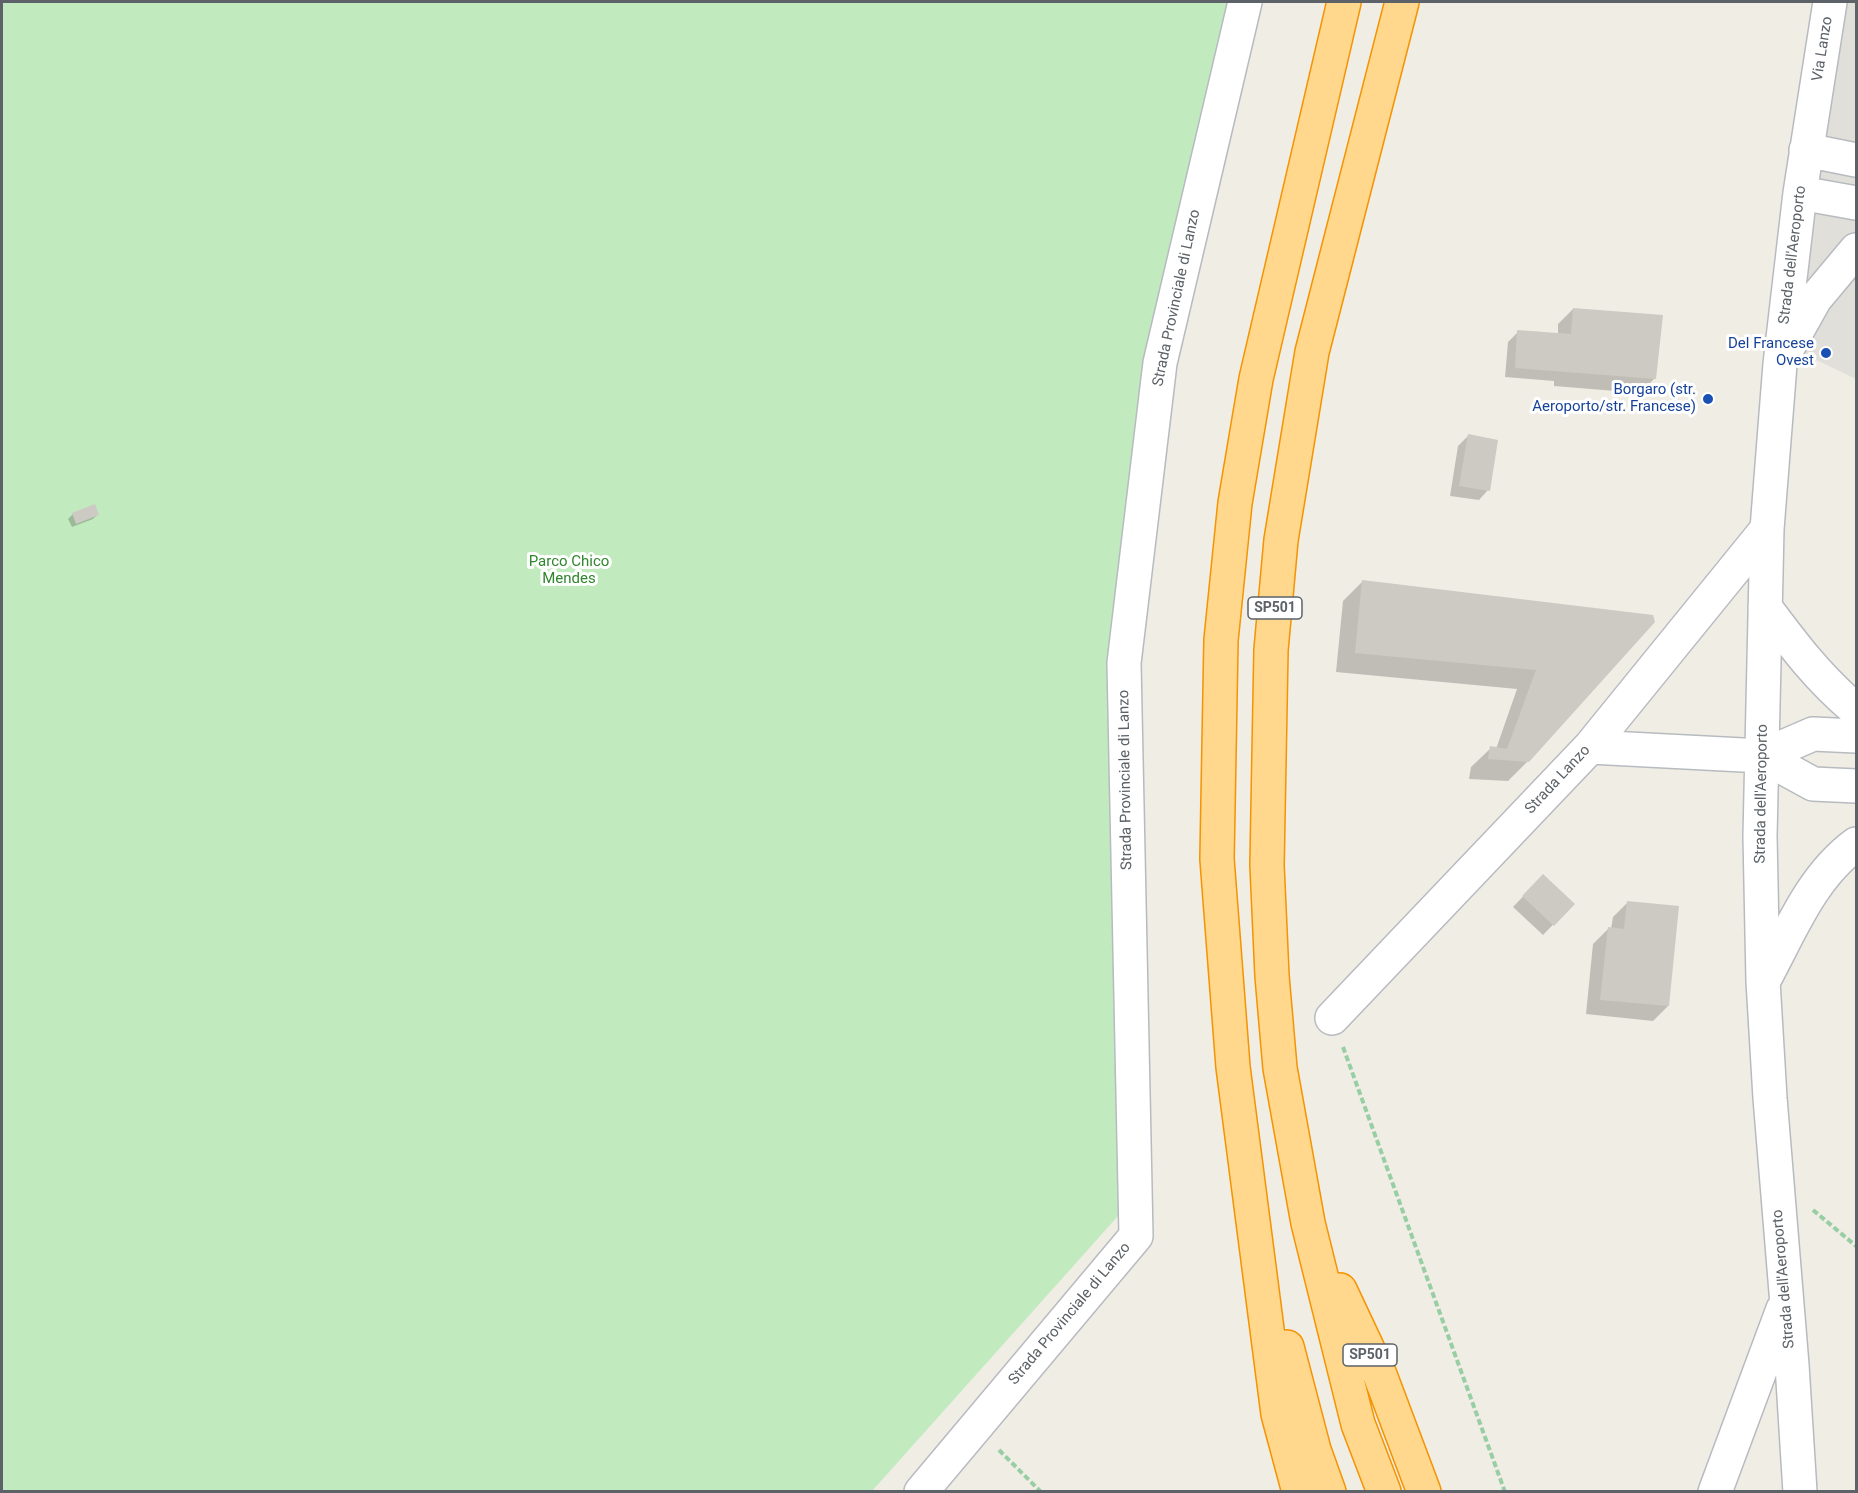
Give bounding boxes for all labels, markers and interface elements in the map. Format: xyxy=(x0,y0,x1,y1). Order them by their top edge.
street label: Via Lanzo xyxy=(1809,15,1837,83)
street label: Strada dell'Aeroporto xyxy=(1776,185,1810,325)
street label: Strada Provinciale di Lanzo xyxy=(1149,208,1205,388)
place label: Del Francese Ovest xyxy=(1728,335,1814,370)
marker: Del Francese Ovest xyxy=(1819,346,1833,360)
place label: Borgaro (str. Aeroporto/str. Francese) xyxy=(1532,381,1696,416)
marker: Borgaro (str. Aeroporto/str. Francese) xyxy=(1701,392,1715,406)
park label: Parco Chico Mendes xyxy=(529,553,609,588)
road number: SP501 xyxy=(1248,597,1302,619)
street label: Strada Provinciale di Lanzo xyxy=(1115,690,1137,870)
street label: Strada dell'Aeroporto xyxy=(1752,724,1772,864)
street label: Strada Lanzo xyxy=(1522,742,1594,818)
street label: Strada dell'Aeroporto xyxy=(1769,1209,1799,1349)
street label: Strada Provinciale di Lanzo xyxy=(1005,1239,1135,1389)
road number: SP501 xyxy=(1343,1344,1397,1366)

